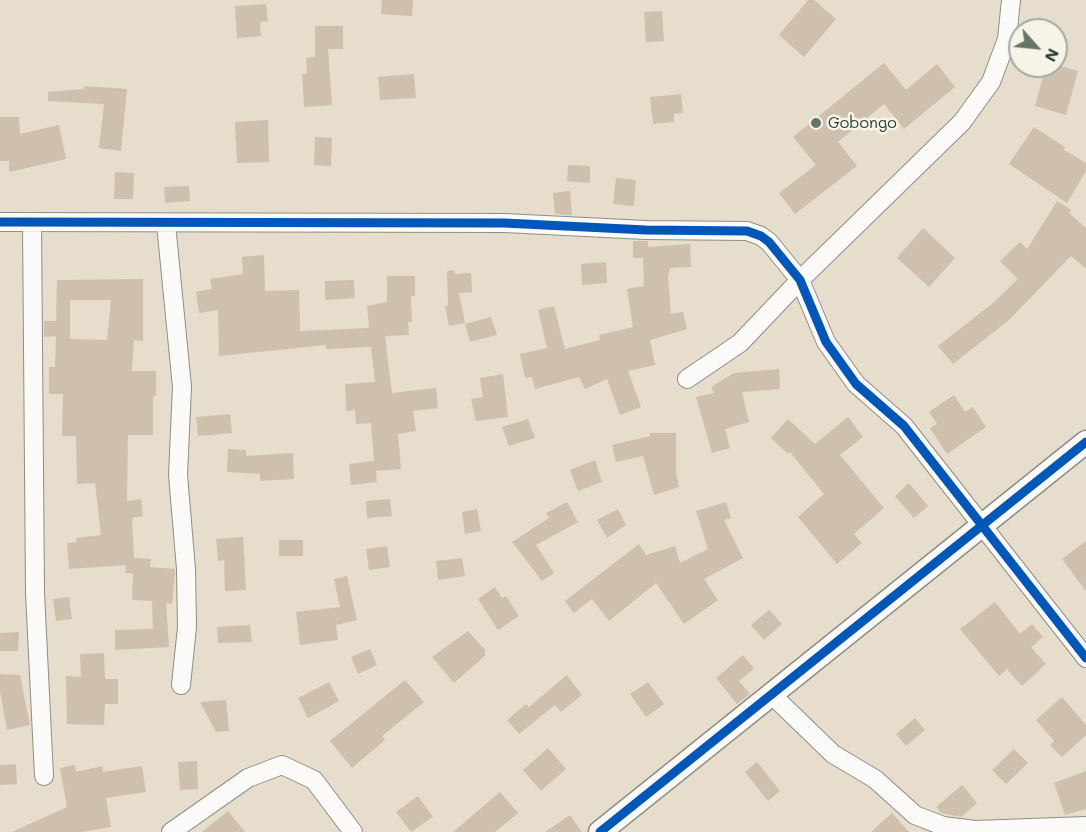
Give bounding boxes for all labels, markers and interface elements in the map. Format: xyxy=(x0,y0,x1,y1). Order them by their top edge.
north arrow xyxy=(1008,18,1068,78)
text: N xyxy=(1041,45,1065,66)
place label: Gobongo xyxy=(828,113,897,133)
marker: Gobongo xyxy=(809,116,823,130)

